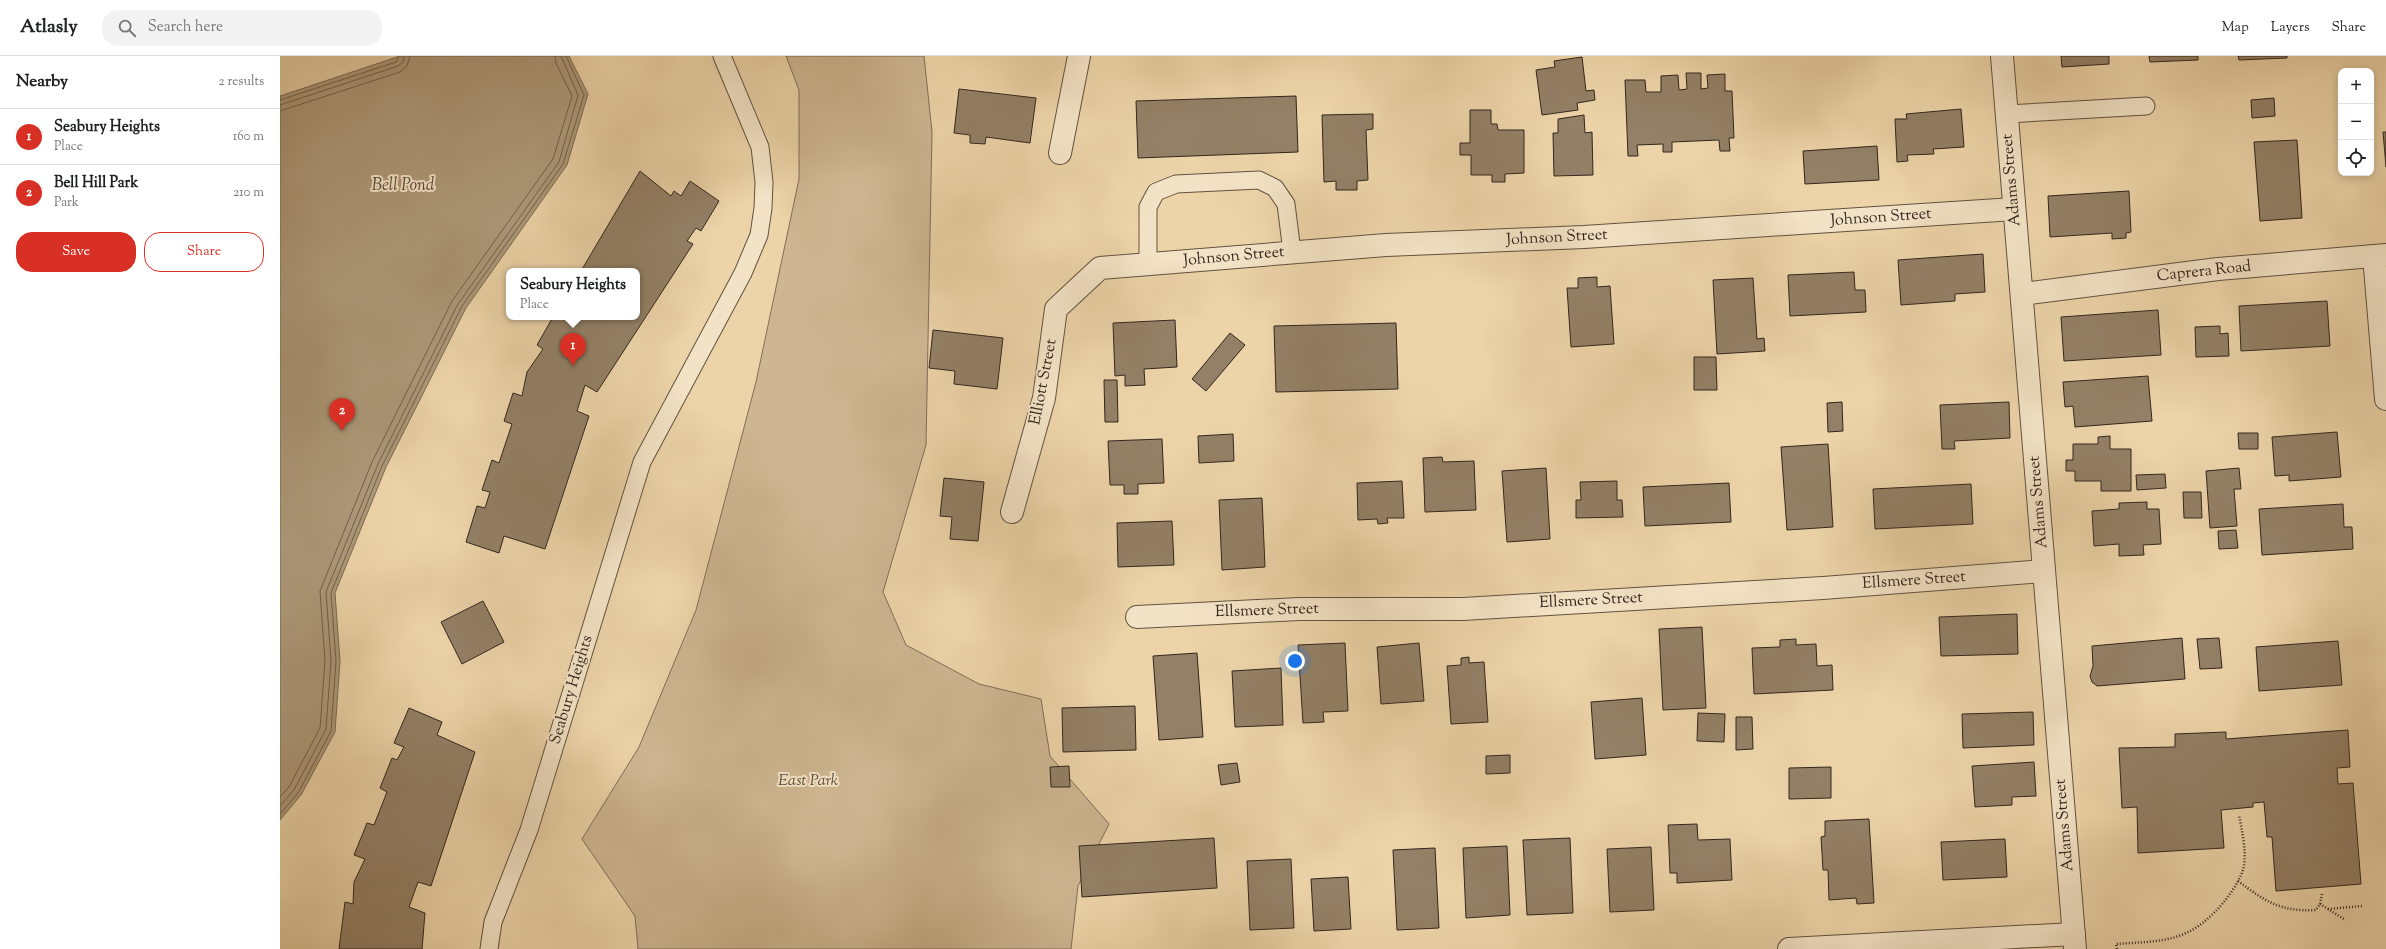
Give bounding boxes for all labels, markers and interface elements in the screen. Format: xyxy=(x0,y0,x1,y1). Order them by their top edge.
search box xyxy=(102,10,382,46)
text: Atlasly xyxy=(20,14,78,41)
icon: search xyxy=(116,17,138,39)
text: Search here xyxy=(148,17,223,38)
text: Map xyxy=(2222,18,2249,38)
text: Layers xyxy=(2271,18,2309,38)
text: Share xyxy=(2331,18,2366,38)
map controls xyxy=(2338,68,2374,176)
button: + xyxy=(2338,68,2374,104)
text: Nearby xyxy=(16,70,68,94)
text: 2 results xyxy=(219,73,264,91)
button: − xyxy=(2338,104,2374,140)
text: Seabury Heights xyxy=(54,117,160,138)
text: 1 xyxy=(27,128,31,146)
text: 160 m xyxy=(233,128,264,146)
street label: Adams Street xyxy=(1996,132,2028,227)
text: Place xyxy=(54,138,83,156)
button: locate xyxy=(2338,140,2374,176)
text: Bell Hill Park xyxy=(54,173,138,194)
water label: Bell Pond xyxy=(372,174,435,198)
text: 2 xyxy=(26,184,32,202)
text: 210 m xyxy=(233,184,264,202)
text: Park xyxy=(54,194,79,212)
street label: Johnson Street xyxy=(1829,203,1933,233)
street label: Johnson Street xyxy=(1505,224,1609,252)
button: Save xyxy=(16,232,136,272)
button: Share xyxy=(144,232,264,272)
street label: Johnson Street xyxy=(1181,241,1286,273)
street label: Caprera Road xyxy=(2156,256,2252,288)
popup xyxy=(506,268,640,320)
text: Seabury Heights xyxy=(520,275,626,296)
text: Place xyxy=(520,296,549,314)
pin: 1 xyxy=(560,333,586,366)
street label: Elliott Street xyxy=(1024,336,1064,427)
pin: 2 xyxy=(329,398,355,431)
street label: Adams Street xyxy=(2023,454,2055,549)
street label: Ellsmere Street xyxy=(1862,566,1967,596)
street label: Ellsmere Street xyxy=(1539,587,1644,615)
street label: Ellsmere Street xyxy=(1215,598,1320,624)
street label: Seabury Heights xyxy=(544,633,600,747)
your location xyxy=(1285,651,1305,671)
park label: East Park xyxy=(778,770,838,793)
street label: Adams Street xyxy=(2049,777,2081,872)

